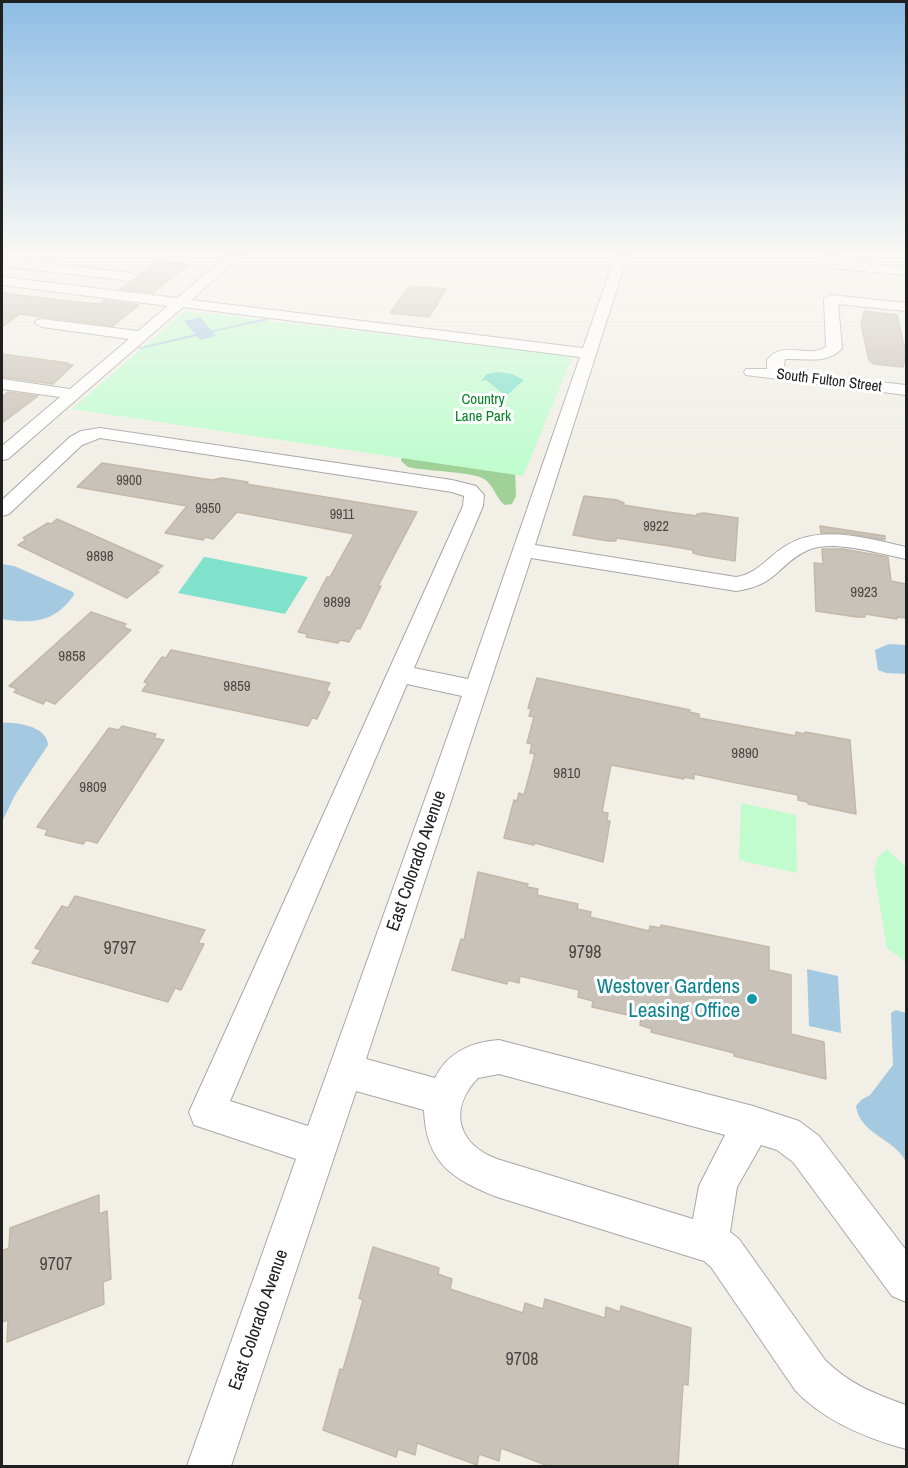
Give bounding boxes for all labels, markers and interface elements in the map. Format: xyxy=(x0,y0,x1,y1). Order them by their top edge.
street label: South Fulton Street xyxy=(775,366,883,396)
park label: Country Lane Park xyxy=(455,391,511,426)
house number: 9900 xyxy=(116,473,142,489)
house number: 9950 xyxy=(195,501,221,517)
house number: 9911 xyxy=(330,507,354,523)
house number: 9922 xyxy=(643,519,669,535)
house number: 9898 xyxy=(86,548,114,566)
house number: 9923 xyxy=(850,584,878,602)
house number: 9899 xyxy=(323,594,351,612)
house number: 9858 xyxy=(58,648,86,666)
house number: 9859 xyxy=(223,678,251,696)
house number: 9890 xyxy=(731,745,759,763)
house number: 9810 xyxy=(553,765,581,783)
house number: 9809 xyxy=(79,779,107,797)
street label: East Colorado Avenue xyxy=(383,788,451,934)
house number: 9797 xyxy=(104,938,136,960)
house number: 9798 xyxy=(569,942,601,964)
place label: Westover Gardens Leasing Office xyxy=(597,974,740,1024)
marker: Westover Gardens Leasing Office xyxy=(745,992,759,1006)
street label: East Colorado Avenue xyxy=(225,1247,293,1393)
house number: 9707 xyxy=(40,1254,72,1276)
house number: 9708 xyxy=(506,1349,538,1371)

